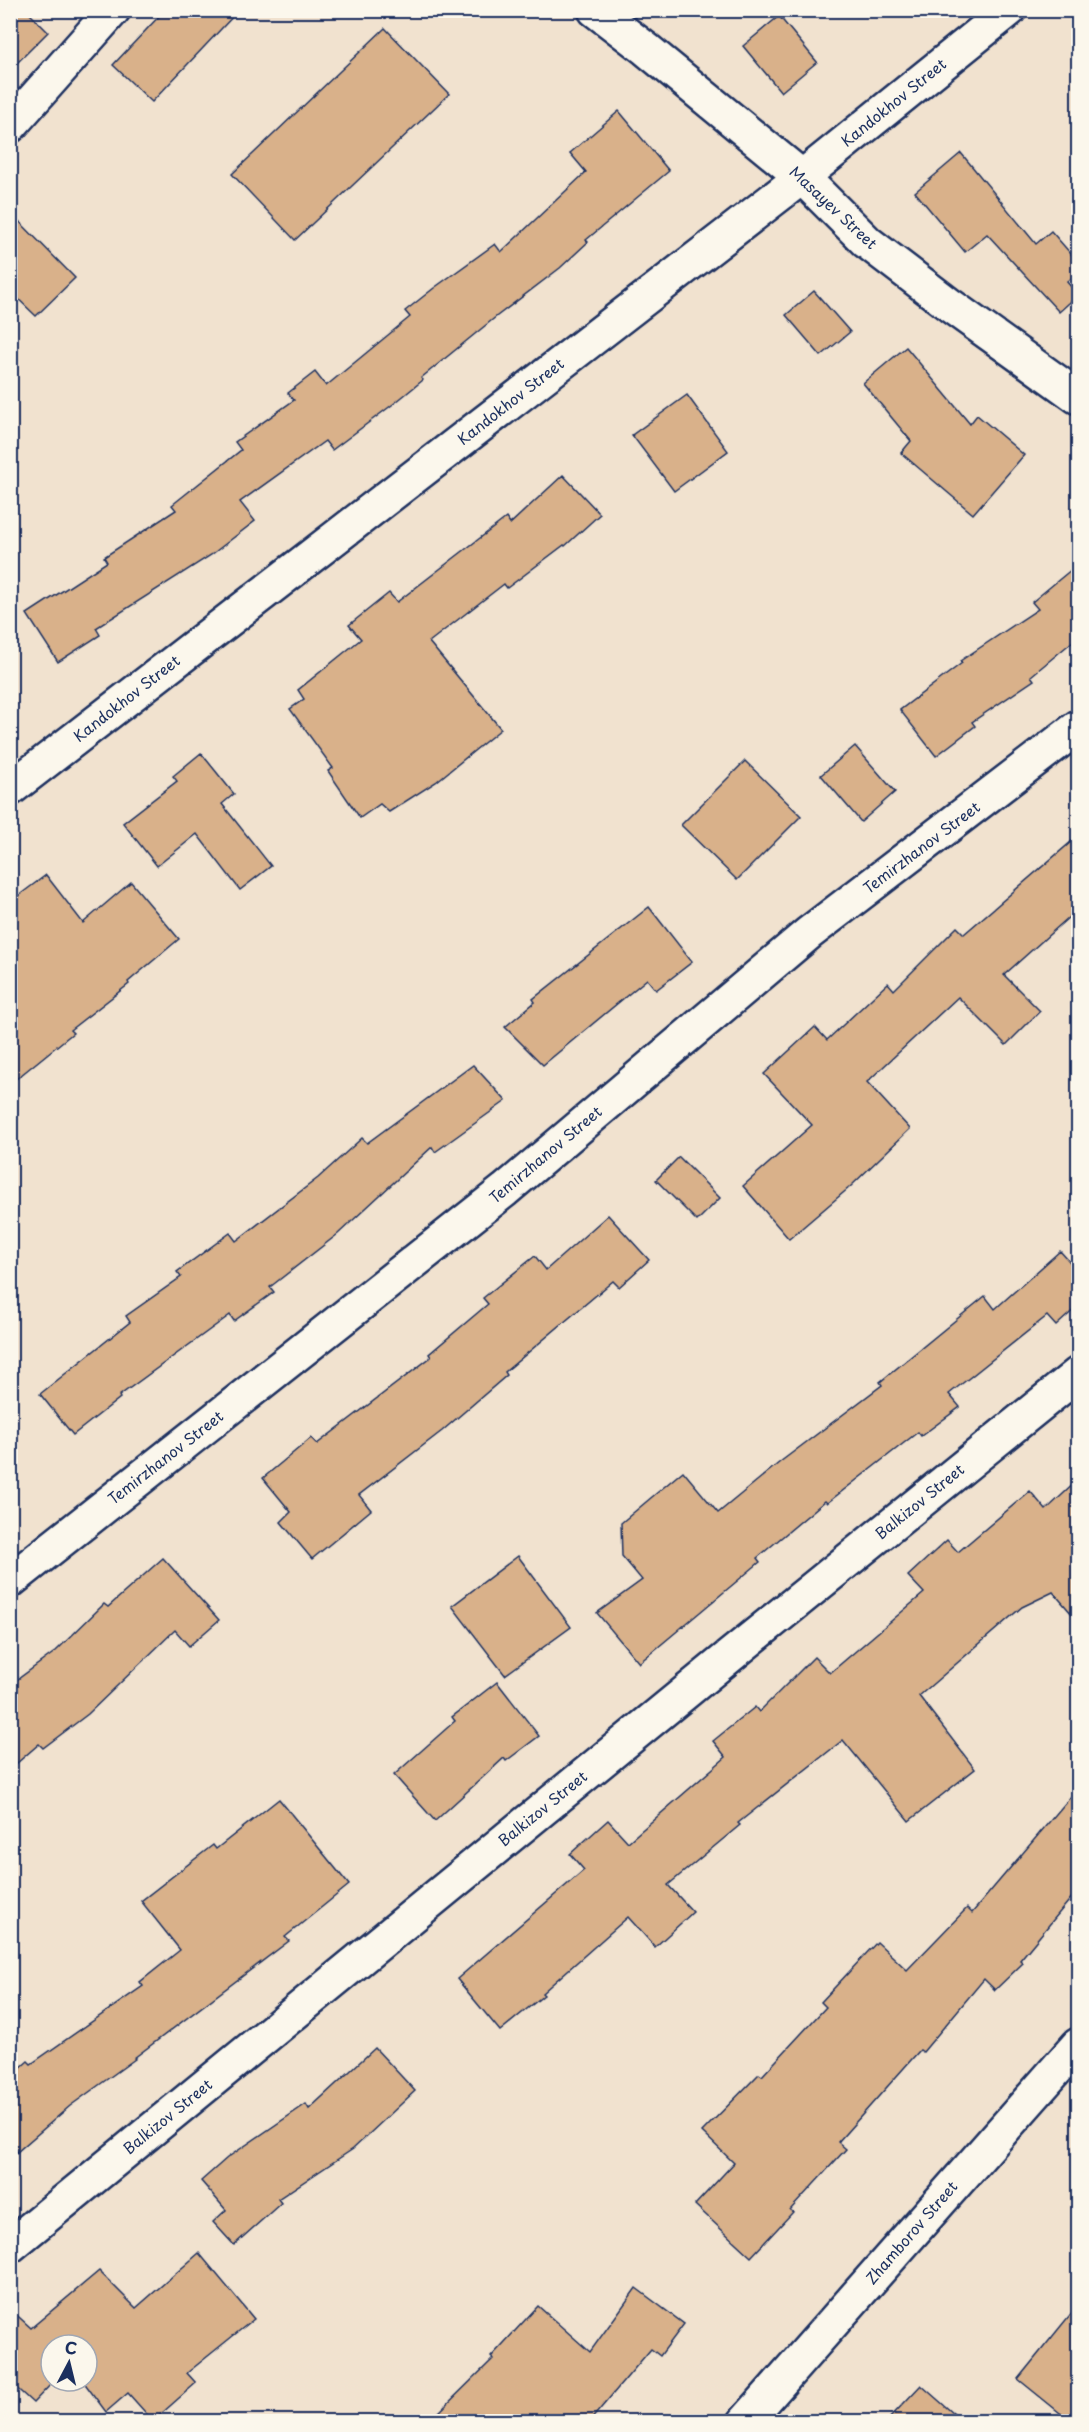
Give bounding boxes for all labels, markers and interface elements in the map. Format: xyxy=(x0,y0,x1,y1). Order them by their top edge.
street label: Kandokhov Street xyxy=(835,52,951,152)
street label: Masayev Street xyxy=(785,160,883,254)
street label: Kandokhov Street xyxy=(452,352,568,450)
street label: Kandokhov Street xyxy=(68,649,184,747)
street label: Temirzhanov Street xyxy=(858,795,984,898)
street label: Temirzhanov Street xyxy=(484,1100,606,1208)
street label: Temirzhanov Street xyxy=(102,1404,228,1509)
street label: Balkizov Street xyxy=(869,1458,969,1544)
street label: Balkizov Street xyxy=(492,1765,592,1851)
street label: Balkizov Street xyxy=(117,2073,217,2159)
street label: Zhamborov Street xyxy=(859,2175,962,2289)
north arrow xyxy=(39,2333,99,2393)
text: С xyxy=(64,2334,78,2360)

